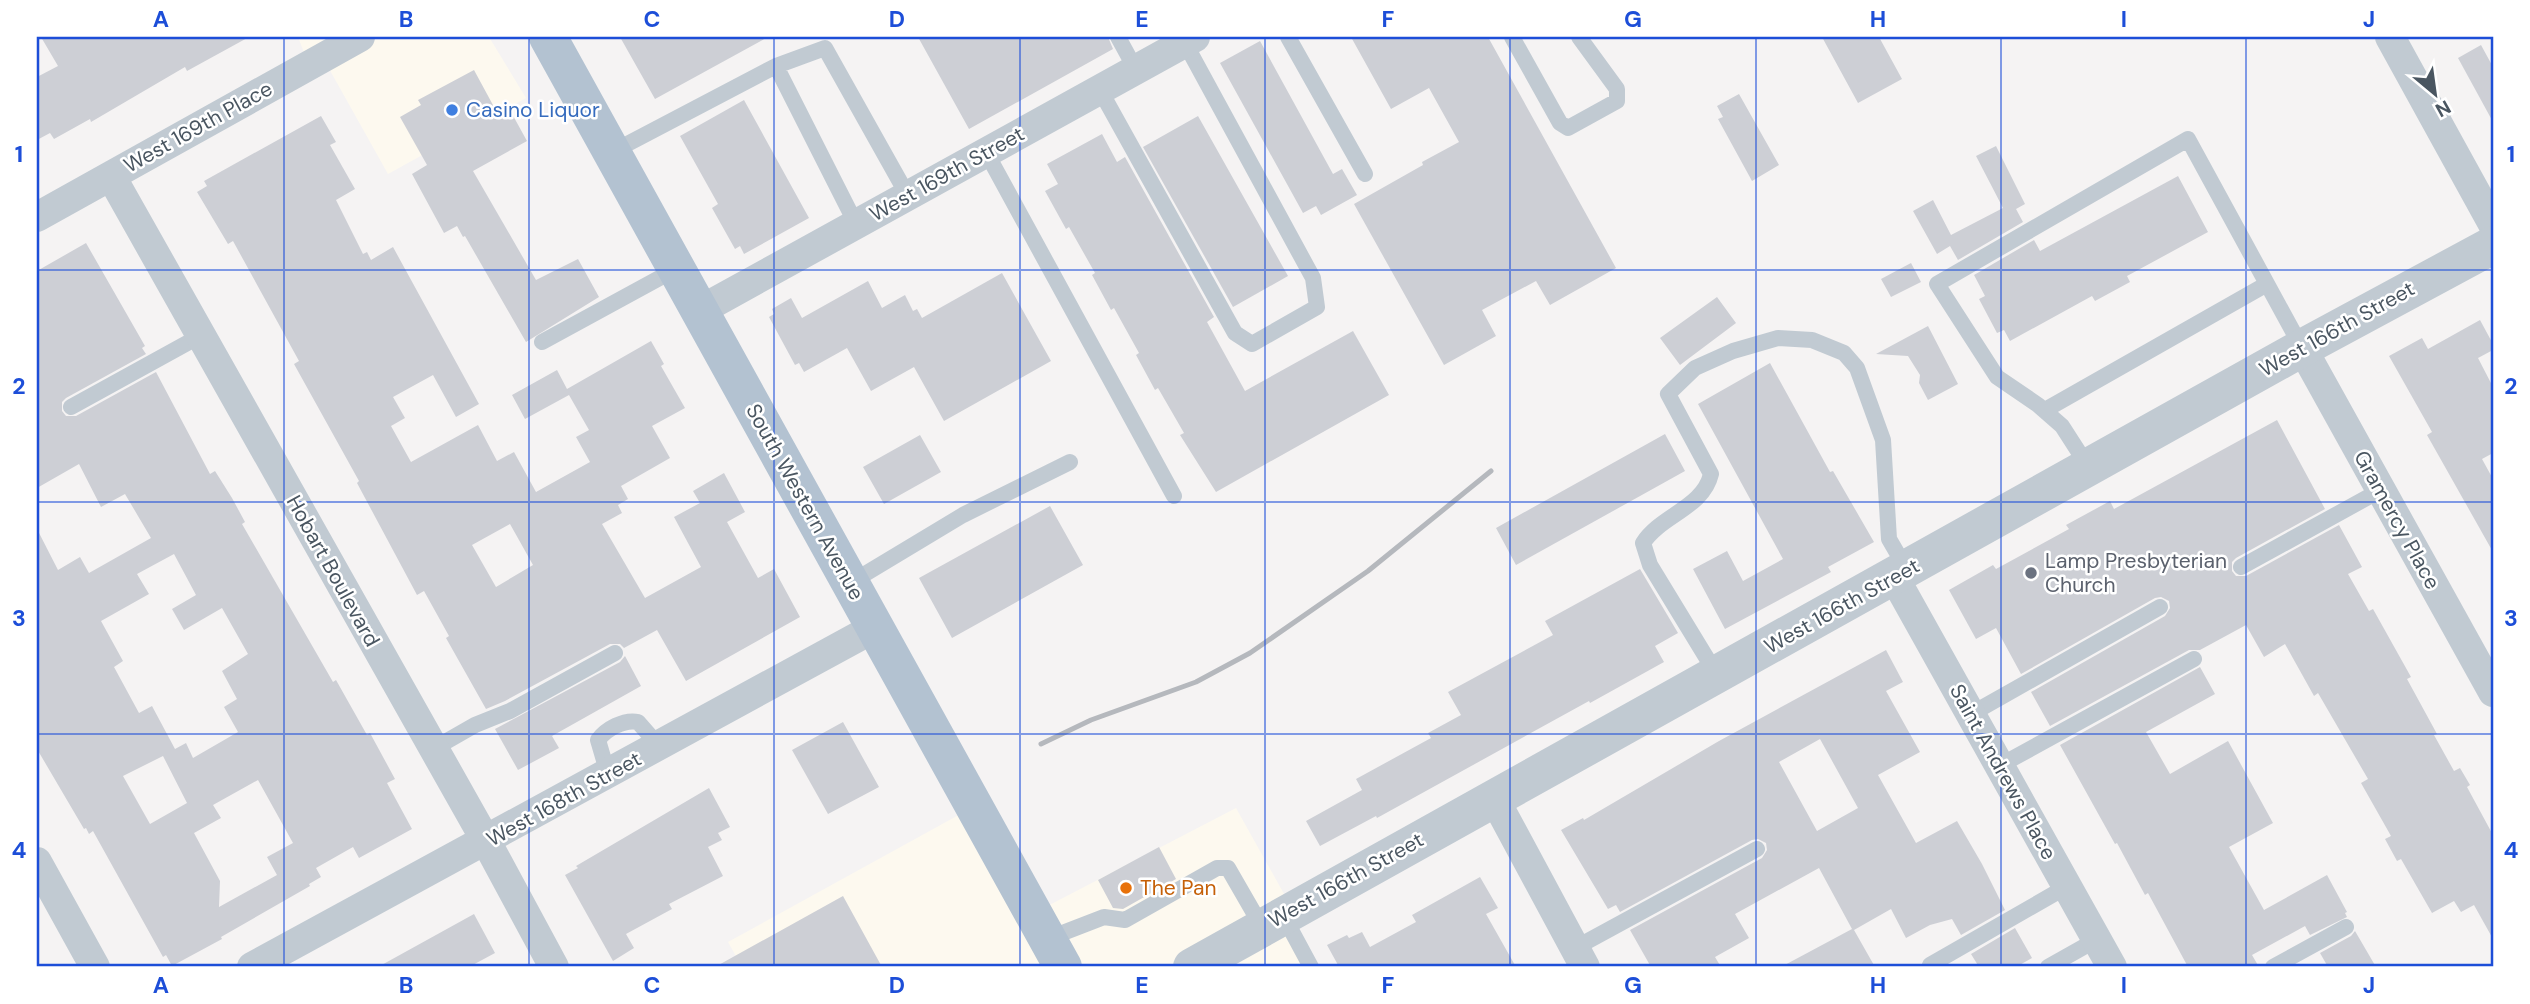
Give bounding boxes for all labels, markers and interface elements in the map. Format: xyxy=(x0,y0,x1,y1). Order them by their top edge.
text: A xyxy=(153,4,169,34)
text: B xyxy=(399,4,413,34)
text: C xyxy=(644,4,660,34)
text: D xyxy=(889,4,905,34)
text: E xyxy=(1135,4,1149,34)
text: F xyxy=(1382,4,1395,34)
text: G xyxy=(1624,4,1642,34)
text: H xyxy=(1870,4,1886,34)
text: I xyxy=(2121,4,2127,34)
text: J xyxy=(2363,4,2375,34)
north arrow xyxy=(2400,60,2470,130)
street label: West 169th Place xyxy=(119,75,277,179)
text: N xyxy=(2431,94,2455,123)
place label: Casino Liquor xyxy=(466,96,600,124)
marker: Casino Liquor xyxy=(444,102,460,118)
street label: West 169th Street xyxy=(865,120,1029,228)
text: 1 xyxy=(15,139,23,169)
text: 1 xyxy=(2507,139,2515,169)
street label: West 166th Street xyxy=(2254,275,2420,383)
text: 2 xyxy=(12,371,26,401)
text: 2 xyxy=(2504,371,2518,401)
street label: South Western Avenue xyxy=(739,399,871,605)
street label: Gramercy Place xyxy=(2347,446,2447,594)
street label: Hobart Boulevard xyxy=(280,490,386,652)
place label: Lamp Presbyterian Church xyxy=(2045,547,2227,599)
street label: West 166th Street xyxy=(1759,552,1925,660)
marker: Lamp Presbyterian Church xyxy=(2023,565,2039,581)
text: 3 xyxy=(12,603,26,633)
text: 3 xyxy=(2504,603,2518,633)
street label: Saint Andrews Place xyxy=(1943,679,2063,865)
street label: West 168th Street xyxy=(482,745,646,853)
street label: West 166th Street xyxy=(1263,826,1429,934)
text: 4 xyxy=(12,835,27,865)
text: 4 xyxy=(2504,835,2519,865)
place label: The Pan xyxy=(1140,874,1217,902)
marker: The Pan xyxy=(1118,880,1134,896)
text: A xyxy=(153,970,169,1000)
text: B xyxy=(399,970,413,1000)
text: C xyxy=(644,970,660,1000)
text: D xyxy=(889,970,905,1000)
text: E xyxy=(1135,970,1149,1000)
text: F xyxy=(1382,970,1395,1000)
text: G xyxy=(1624,970,1642,1000)
text: H xyxy=(1870,970,1886,1000)
text: I xyxy=(2121,970,2127,1000)
text: J xyxy=(2363,970,2375,1000)

